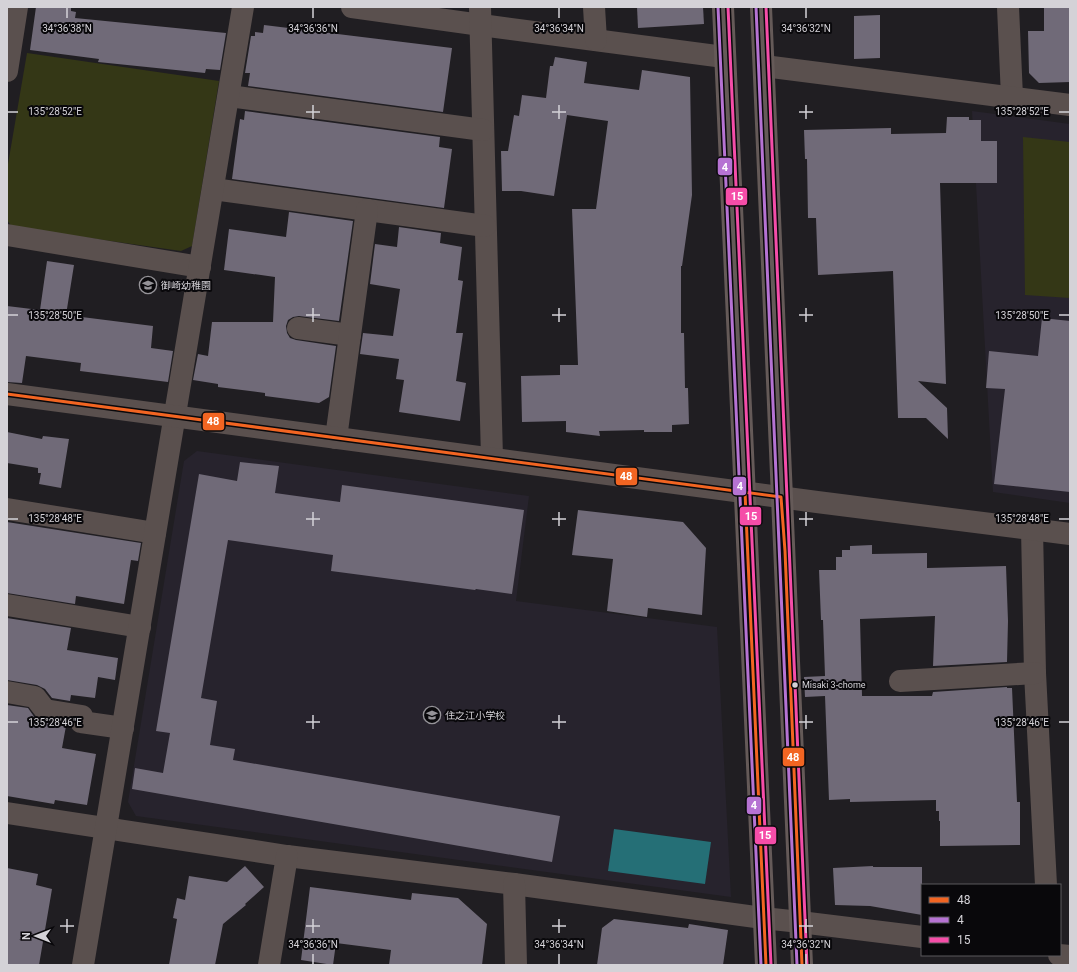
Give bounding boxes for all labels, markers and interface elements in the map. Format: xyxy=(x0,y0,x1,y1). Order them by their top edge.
text: 34°36'38"N xyxy=(42,23,92,34)
text: 34°36'36"N xyxy=(288,23,338,34)
text: 34°36'34"N xyxy=(534,23,584,34)
text: 34°36'32"N xyxy=(781,23,831,34)
text: 135°28'52"E xyxy=(28,106,82,117)
text: 135°28'52"E xyxy=(995,106,1049,117)
line badge: 4 xyxy=(717,157,733,176)
text: 4 xyxy=(722,161,729,174)
line badge: 15 xyxy=(725,187,748,206)
text: 15 xyxy=(731,190,743,203)
school or university icon: 御崎幼稚園 xyxy=(138,275,158,295)
place label: 御崎幼稚園 xyxy=(161,280,211,291)
text: 135°28'50"E xyxy=(28,310,82,321)
text: 135°28'50"E xyxy=(995,310,1049,321)
line badge: 48 xyxy=(202,412,225,431)
text: 48 xyxy=(207,415,219,428)
line badge: 48 xyxy=(615,467,638,486)
text: 48 xyxy=(620,470,632,483)
line badge: 4 xyxy=(732,476,747,496)
text: 4 xyxy=(737,480,744,493)
line badge: 15 xyxy=(739,506,762,526)
text: 15 xyxy=(745,510,757,523)
text: 135°28'48"E xyxy=(28,513,82,524)
text: 135°28'48"E xyxy=(995,513,1049,524)
marker: Misaki 3-chome xyxy=(790,680,800,690)
place label: Misaki 3-chome xyxy=(802,680,866,690)
school or university icon: 住之江小学校 xyxy=(422,705,442,725)
place label: 住之江小学校 xyxy=(445,710,505,721)
text: 135°28'46"E xyxy=(28,717,82,728)
text: 135°28'46"E xyxy=(995,717,1049,728)
line badge: 48 xyxy=(782,747,805,767)
text: 48 xyxy=(787,751,799,764)
line badge: 4 xyxy=(746,796,762,815)
text: 4 xyxy=(751,799,758,812)
line badge: 15 xyxy=(754,826,777,845)
text: 15 xyxy=(759,829,771,842)
legend xyxy=(921,884,1061,956)
text: 48 xyxy=(957,893,971,907)
text: 4 xyxy=(957,913,964,927)
north arrow xyxy=(16,916,56,956)
text: N xyxy=(20,932,33,940)
text: 15 xyxy=(957,933,971,947)
text: 34°36'36"N xyxy=(288,939,338,950)
text: 34°36'34"N xyxy=(534,939,584,950)
text: 34°36'32"N xyxy=(781,939,831,950)

